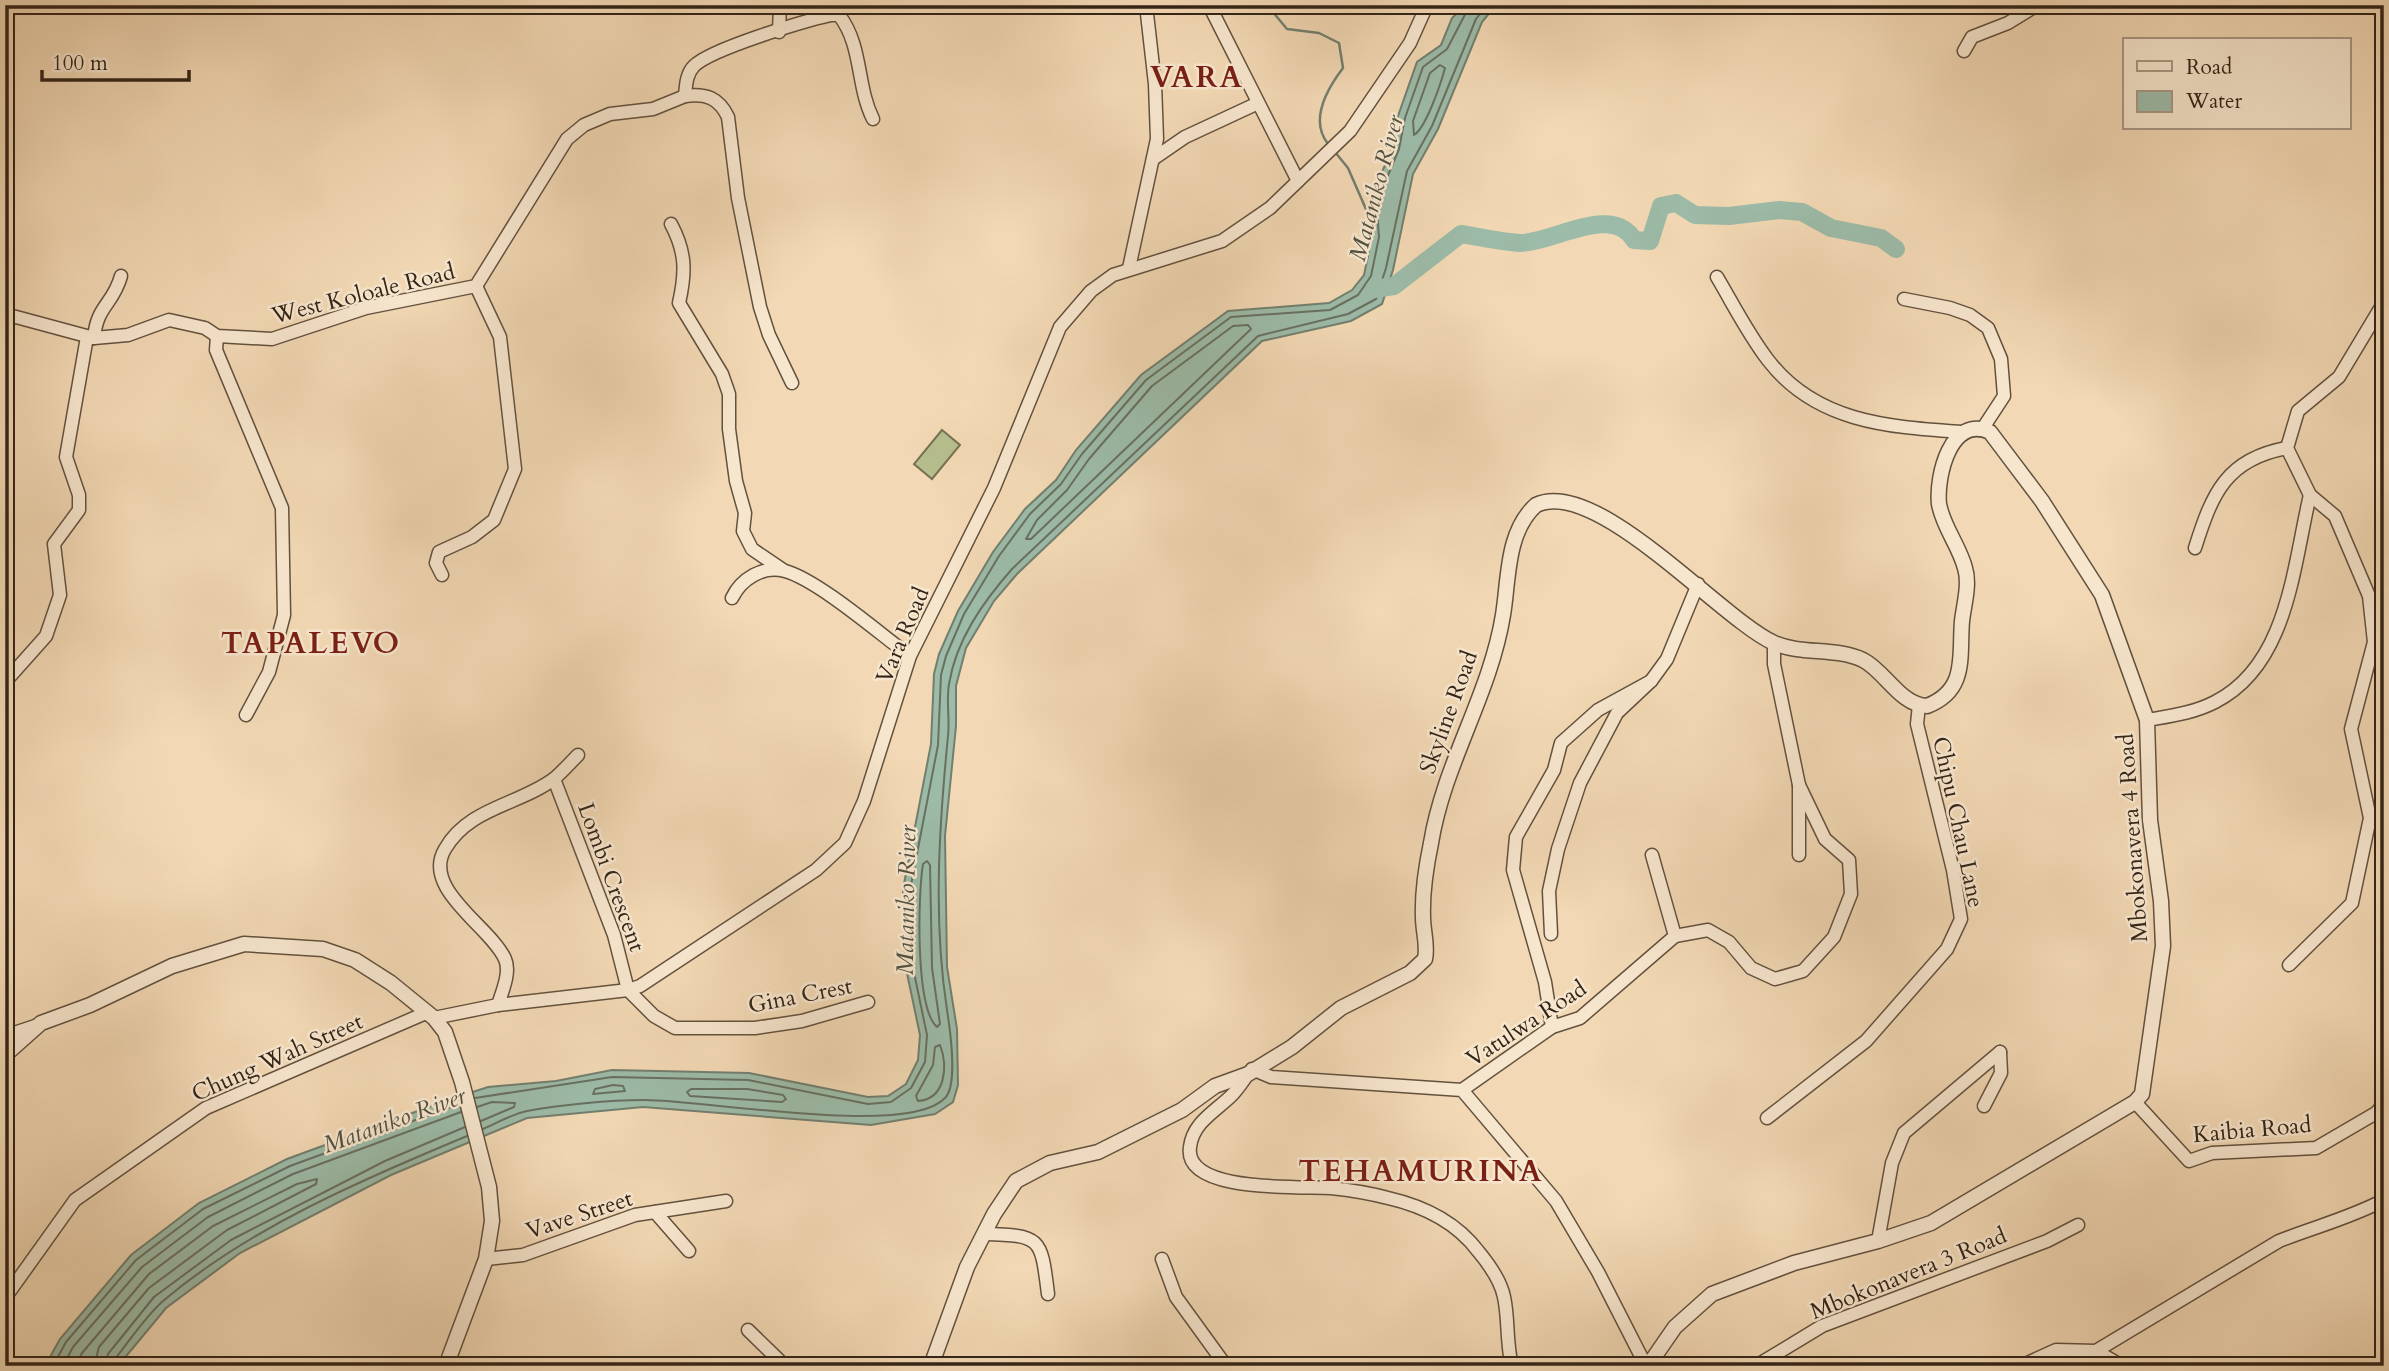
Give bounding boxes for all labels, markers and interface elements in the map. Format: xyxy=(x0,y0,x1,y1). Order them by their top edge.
scale bar xyxy=(42,38,189,82)
legend xyxy=(2123,38,2350,130)
text: 100 m xyxy=(52,49,108,78)
text: Road xyxy=(2186,53,2232,82)
district label: VARA xyxy=(1150,57,1244,98)
text: Water xyxy=(2185,87,2242,116)
water label: Mataniko River xyxy=(1341,110,1412,265)
street label: West Koloale Road xyxy=(267,256,459,331)
street label: Vara Road xyxy=(868,582,937,688)
district label: TAPALEVO xyxy=(221,623,401,664)
street label: Skyline Road xyxy=(1412,646,1485,778)
street label: Mbokonavera 4 Road xyxy=(2110,732,2155,943)
street label: Chipu Chau Lane xyxy=(1925,734,1992,910)
street label: Lombi Crescent xyxy=(570,798,653,956)
water label: Mataniko River xyxy=(889,824,924,975)
street label: Gina Crest xyxy=(745,970,855,1021)
street label: Vatulwa Road xyxy=(1460,973,1593,1074)
street label: Chung Wah Street xyxy=(187,1006,368,1109)
water label: Mataniko River xyxy=(318,1079,471,1162)
street label: Kaibia Road xyxy=(2191,1109,2313,1150)
district label: TEHAMURINA xyxy=(1298,1151,1544,1192)
street label: Vave Street xyxy=(522,1183,636,1246)
street label: Mbokonavera 3 Road xyxy=(1805,1220,2012,1327)

